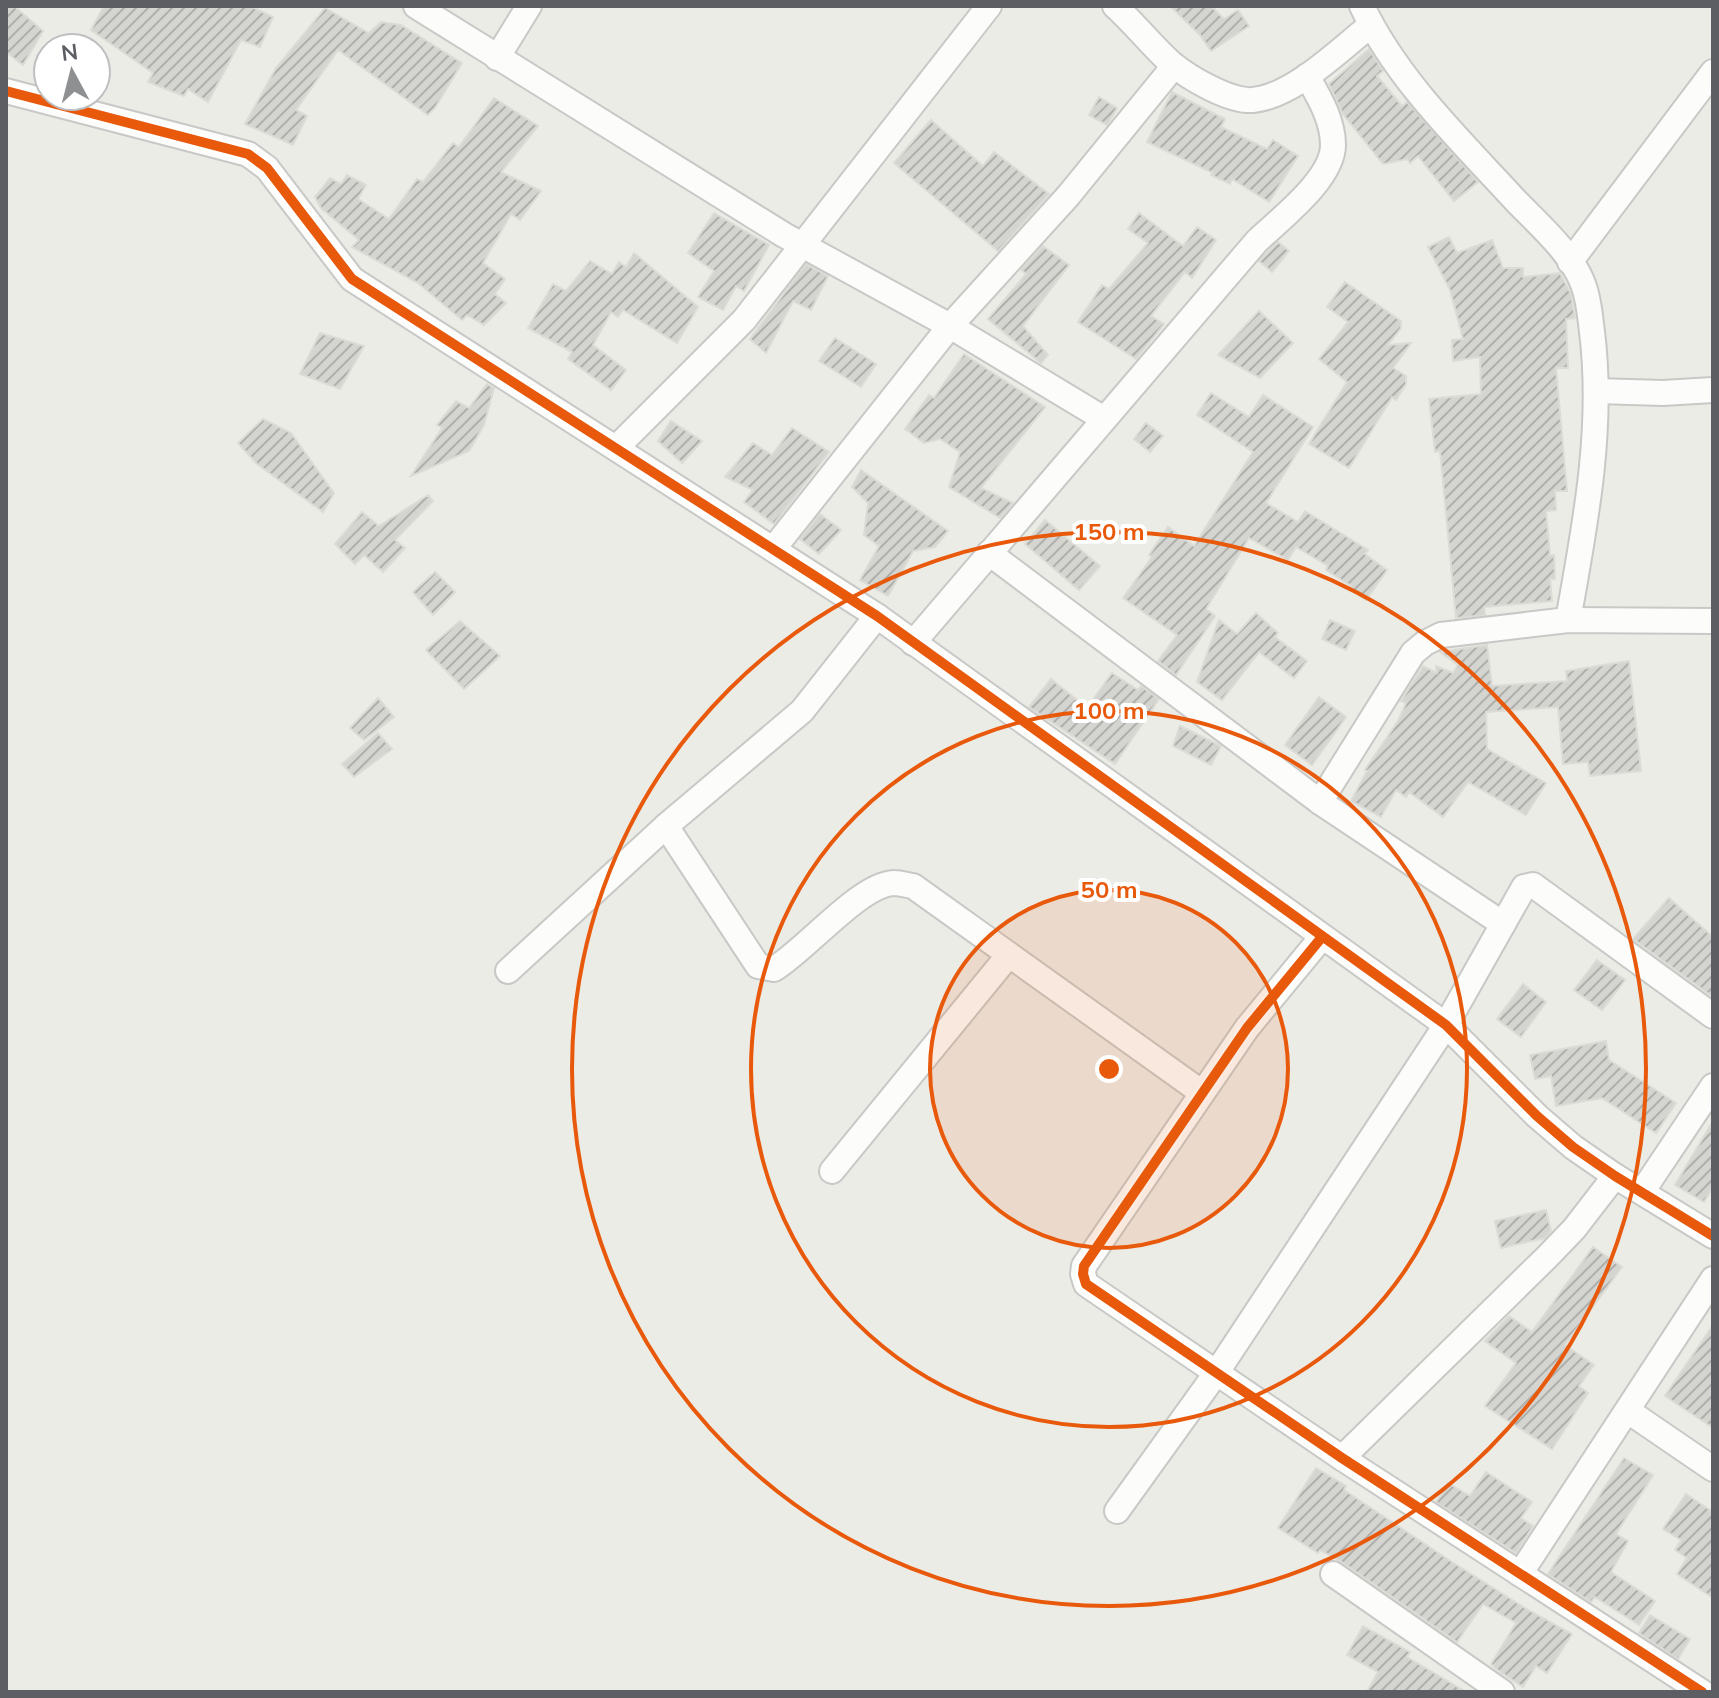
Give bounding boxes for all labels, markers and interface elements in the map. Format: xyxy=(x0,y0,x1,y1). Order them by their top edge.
north arrow xyxy=(32,32,112,112)
text: N xyxy=(60,37,80,67)
text: 150 m xyxy=(1073,516,1145,546)
text: 100 m xyxy=(1073,695,1145,725)
text: 50 m xyxy=(1081,874,1137,904)
centre of rings xyxy=(1095,1055,1123,1083)

